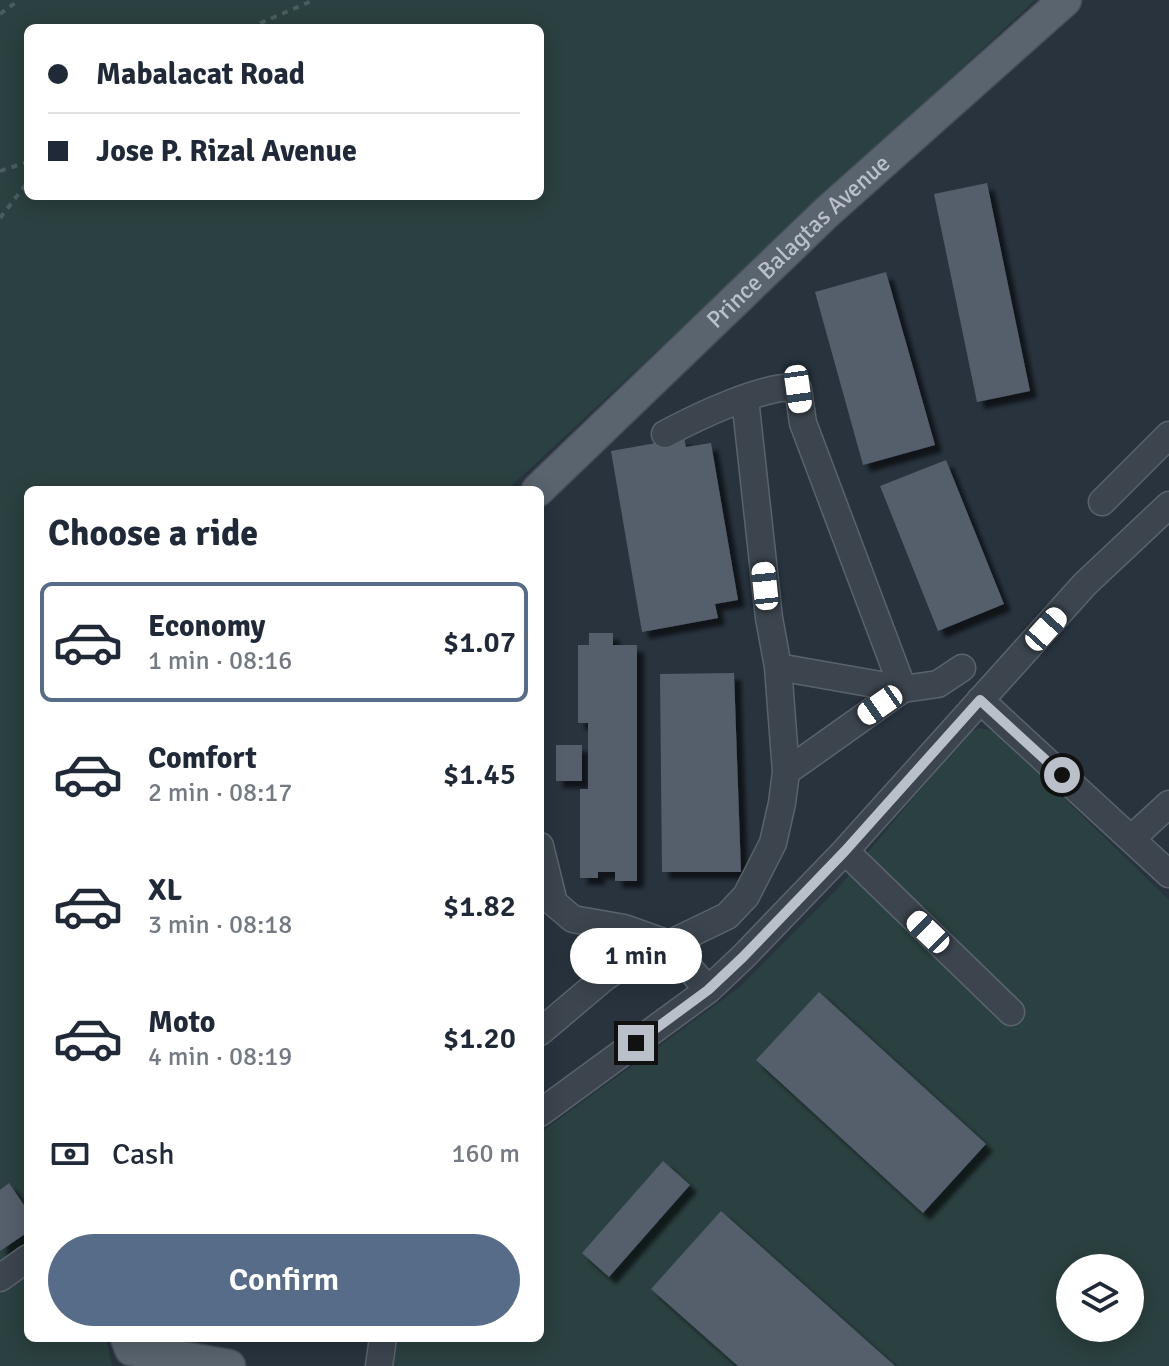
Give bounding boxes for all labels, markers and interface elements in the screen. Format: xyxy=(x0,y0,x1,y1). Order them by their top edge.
text: Mabalacat Road xyxy=(96,56,305,93)
text: Jose P. Rizal Avenue xyxy=(96,133,357,170)
street label: Prince Balagtas Avenue xyxy=(700,148,896,335)
car xyxy=(783,364,813,414)
text: Choose a ride xyxy=(48,511,258,556)
car xyxy=(751,561,779,611)
car xyxy=(1021,603,1071,655)
icon: car xyxy=(52,606,124,678)
text: Economy xyxy=(148,608,265,645)
text: $1.07 xyxy=(443,624,516,661)
text: 1 min · 08:16 xyxy=(148,645,292,677)
car xyxy=(853,681,907,729)
icon: car xyxy=(52,738,124,810)
text: Comfort xyxy=(148,740,257,777)
text: $1.45 xyxy=(443,756,516,793)
route start xyxy=(1044,757,1080,793)
text: 2 min · 08:17 xyxy=(148,777,292,809)
icon: car xyxy=(52,870,124,942)
text: XL xyxy=(148,872,182,909)
text: $1.82 xyxy=(443,888,516,925)
car xyxy=(902,907,954,957)
text: 3 min · 08:18 xyxy=(148,909,292,941)
callout: 1 min xyxy=(570,927,702,983)
text: 1 min xyxy=(605,940,667,972)
icon: car xyxy=(52,1002,124,1074)
text: Moto xyxy=(148,1004,215,1041)
text: $1.20 xyxy=(443,1020,516,1057)
route end xyxy=(618,1025,654,1061)
text: 4 min · 08:19 xyxy=(148,1041,292,1073)
icon: cash xyxy=(48,1132,92,1176)
text: Cash xyxy=(112,1136,175,1173)
text: 160 m xyxy=(451,1138,520,1170)
button: Confirm xyxy=(48,1234,520,1326)
map controls xyxy=(1056,1254,1144,1342)
button: layers xyxy=(1056,1254,1144,1342)

